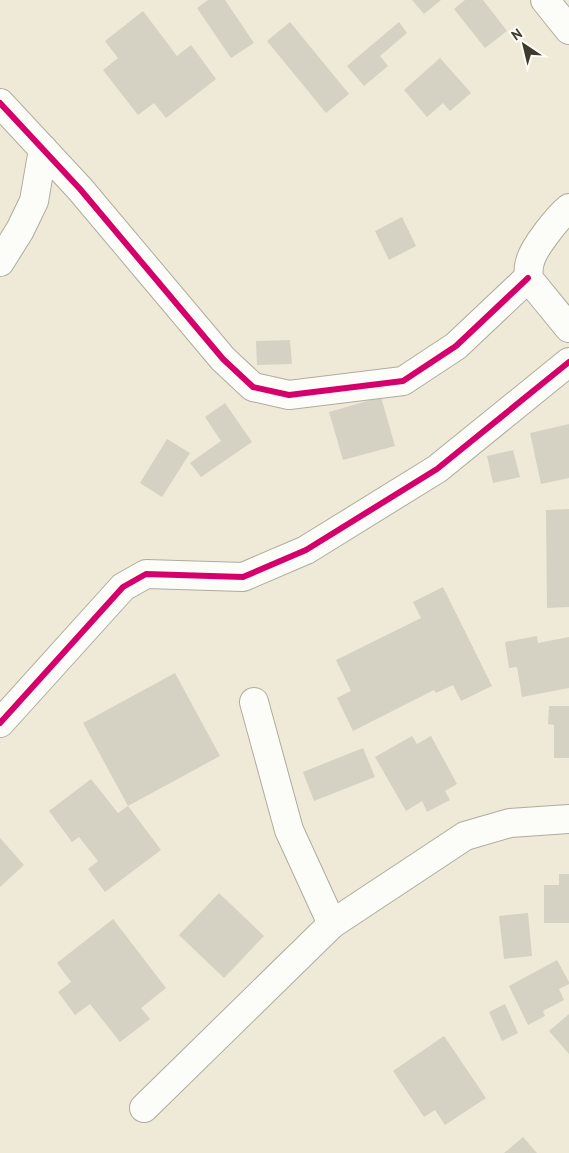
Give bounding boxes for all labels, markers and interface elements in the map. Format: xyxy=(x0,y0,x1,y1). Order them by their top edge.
north arrow xyxy=(499,20,549,70)
text: N xyxy=(508,24,525,44)

